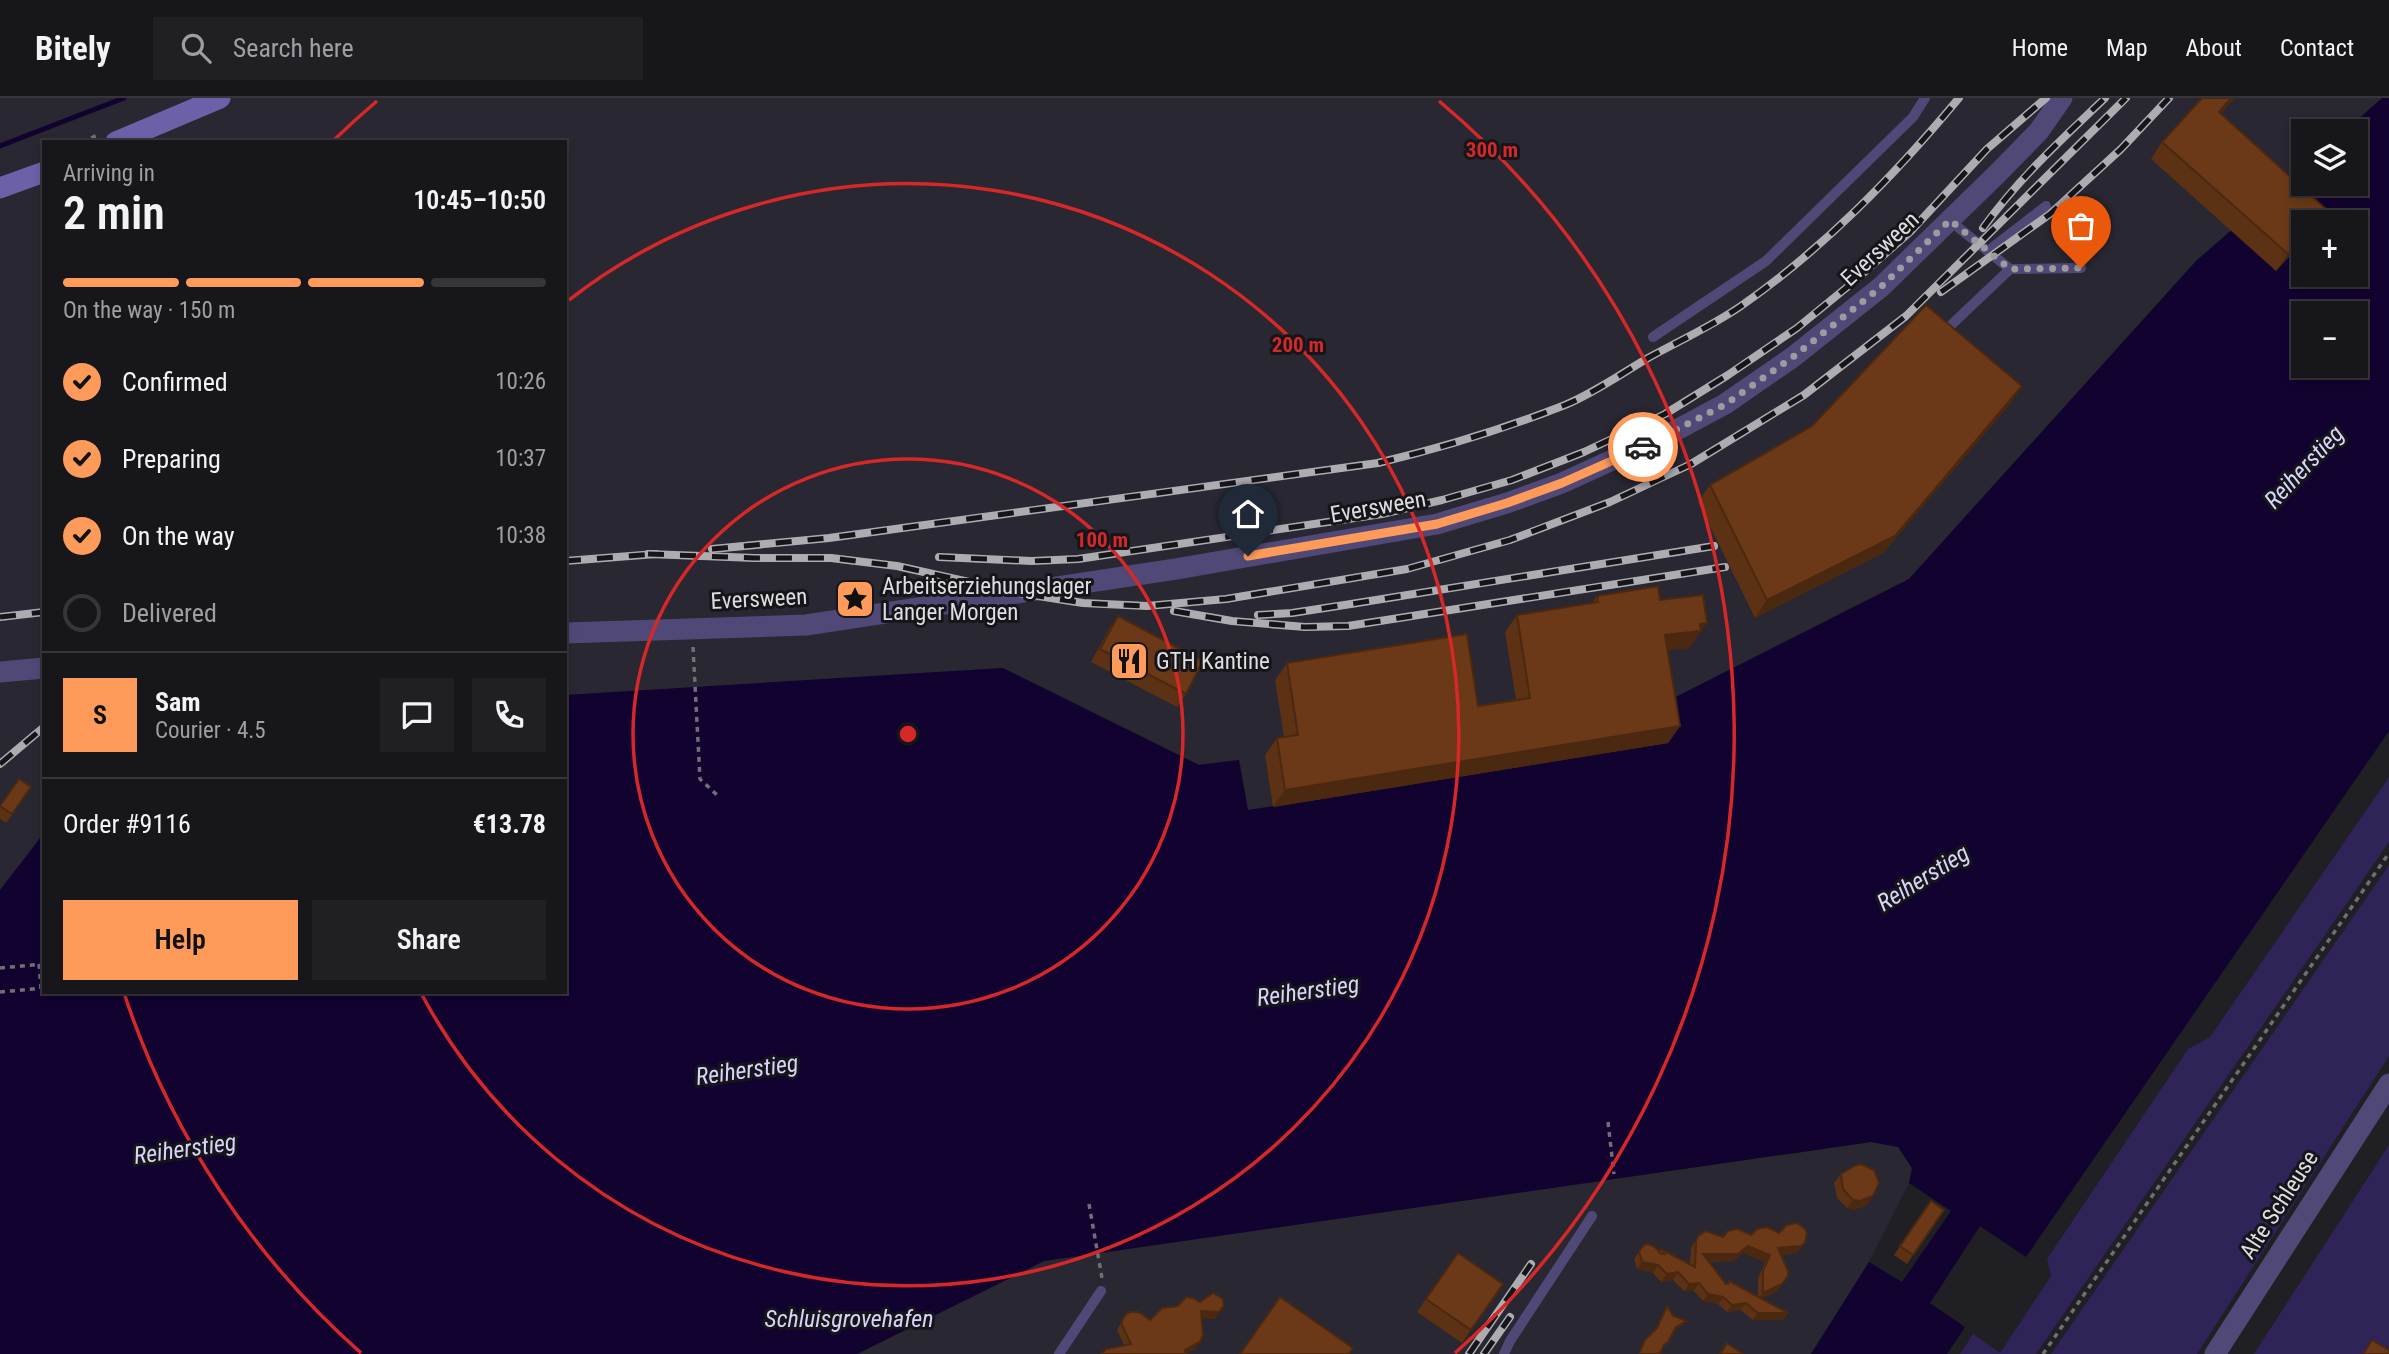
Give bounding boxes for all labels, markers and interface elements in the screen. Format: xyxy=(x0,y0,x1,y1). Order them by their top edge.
search box xyxy=(153,17,643,80)
text: Bitely xyxy=(35,29,111,68)
icon: search xyxy=(177,29,215,67)
text: Search here xyxy=(233,33,354,63)
text: Home xyxy=(2012,34,2068,62)
text: Map xyxy=(2106,34,2148,62)
text: About xyxy=(2186,34,2242,62)
text: Contact xyxy=(2280,34,2354,62)
map controls xyxy=(2291,119,2368,378)
button: layers xyxy=(2291,119,2368,196)
text: 300 m xyxy=(1466,138,1518,162)
text: Arriving in xyxy=(63,160,155,187)
text: 10:45–10:50 xyxy=(413,185,546,215)
text: 2 min xyxy=(63,186,165,240)
pin xyxy=(2051,196,2111,268)
street label: Eversween xyxy=(1835,206,1925,292)
icon: bag xyxy=(2062,207,2100,245)
button: + xyxy=(2291,210,2368,287)
text: On the way · 150 m xyxy=(63,297,235,324)
button: − xyxy=(2291,301,2368,378)
text: 200 m xyxy=(1272,333,1324,357)
icon: check xyxy=(63,363,101,401)
text: Confirmed xyxy=(122,367,228,397)
text: 10:26 xyxy=(495,368,546,395)
courier xyxy=(1608,412,1678,482)
water label: Reiherstieg xyxy=(2259,420,2349,514)
icon: car xyxy=(1624,428,1662,466)
icon: check xyxy=(63,440,101,478)
text: Preparing xyxy=(122,444,221,474)
text: 10:37 xyxy=(495,445,546,472)
pin xyxy=(1218,484,1278,556)
street label: Eversween xyxy=(1328,485,1428,529)
icon: home xyxy=(1229,495,1267,533)
icon: check xyxy=(63,517,101,555)
text: On the way xyxy=(122,521,235,551)
text: 10:38 xyxy=(495,522,546,549)
text: 100 m xyxy=(1076,528,1128,552)
place label: Arbeitserziehungslager Langer Morgen xyxy=(882,573,1092,626)
place icon: Arbeitserziehungslager Langer Morgen xyxy=(834,578,876,620)
street label: Eversween xyxy=(710,583,808,615)
text: Delivered xyxy=(122,598,217,628)
restaurant icon: GTH Kantine xyxy=(1108,640,1150,682)
place label: GTH Kantine xyxy=(1156,648,1270,675)
button: chat xyxy=(380,678,454,752)
button: phone xyxy=(472,678,546,752)
text: Sam xyxy=(155,687,201,717)
text: S xyxy=(93,700,107,730)
text: Courier · 4.5 xyxy=(155,717,266,744)
centre of rings xyxy=(896,722,920,746)
text: Order #9116 xyxy=(63,809,191,839)
text: €13.78 xyxy=(473,809,546,839)
water label: Reiherstieg xyxy=(1872,839,1974,917)
button: Help xyxy=(63,900,298,980)
button: Share xyxy=(312,900,546,980)
water label: Reiherstieg xyxy=(1255,970,1361,1012)
water label: Reiherstieg xyxy=(694,1049,800,1091)
water label: Reiherstieg xyxy=(132,1128,238,1170)
street label: Alte Schleuse xyxy=(2234,1146,2324,1264)
water label: Schluisgrovehafen xyxy=(765,1305,933,1333)

